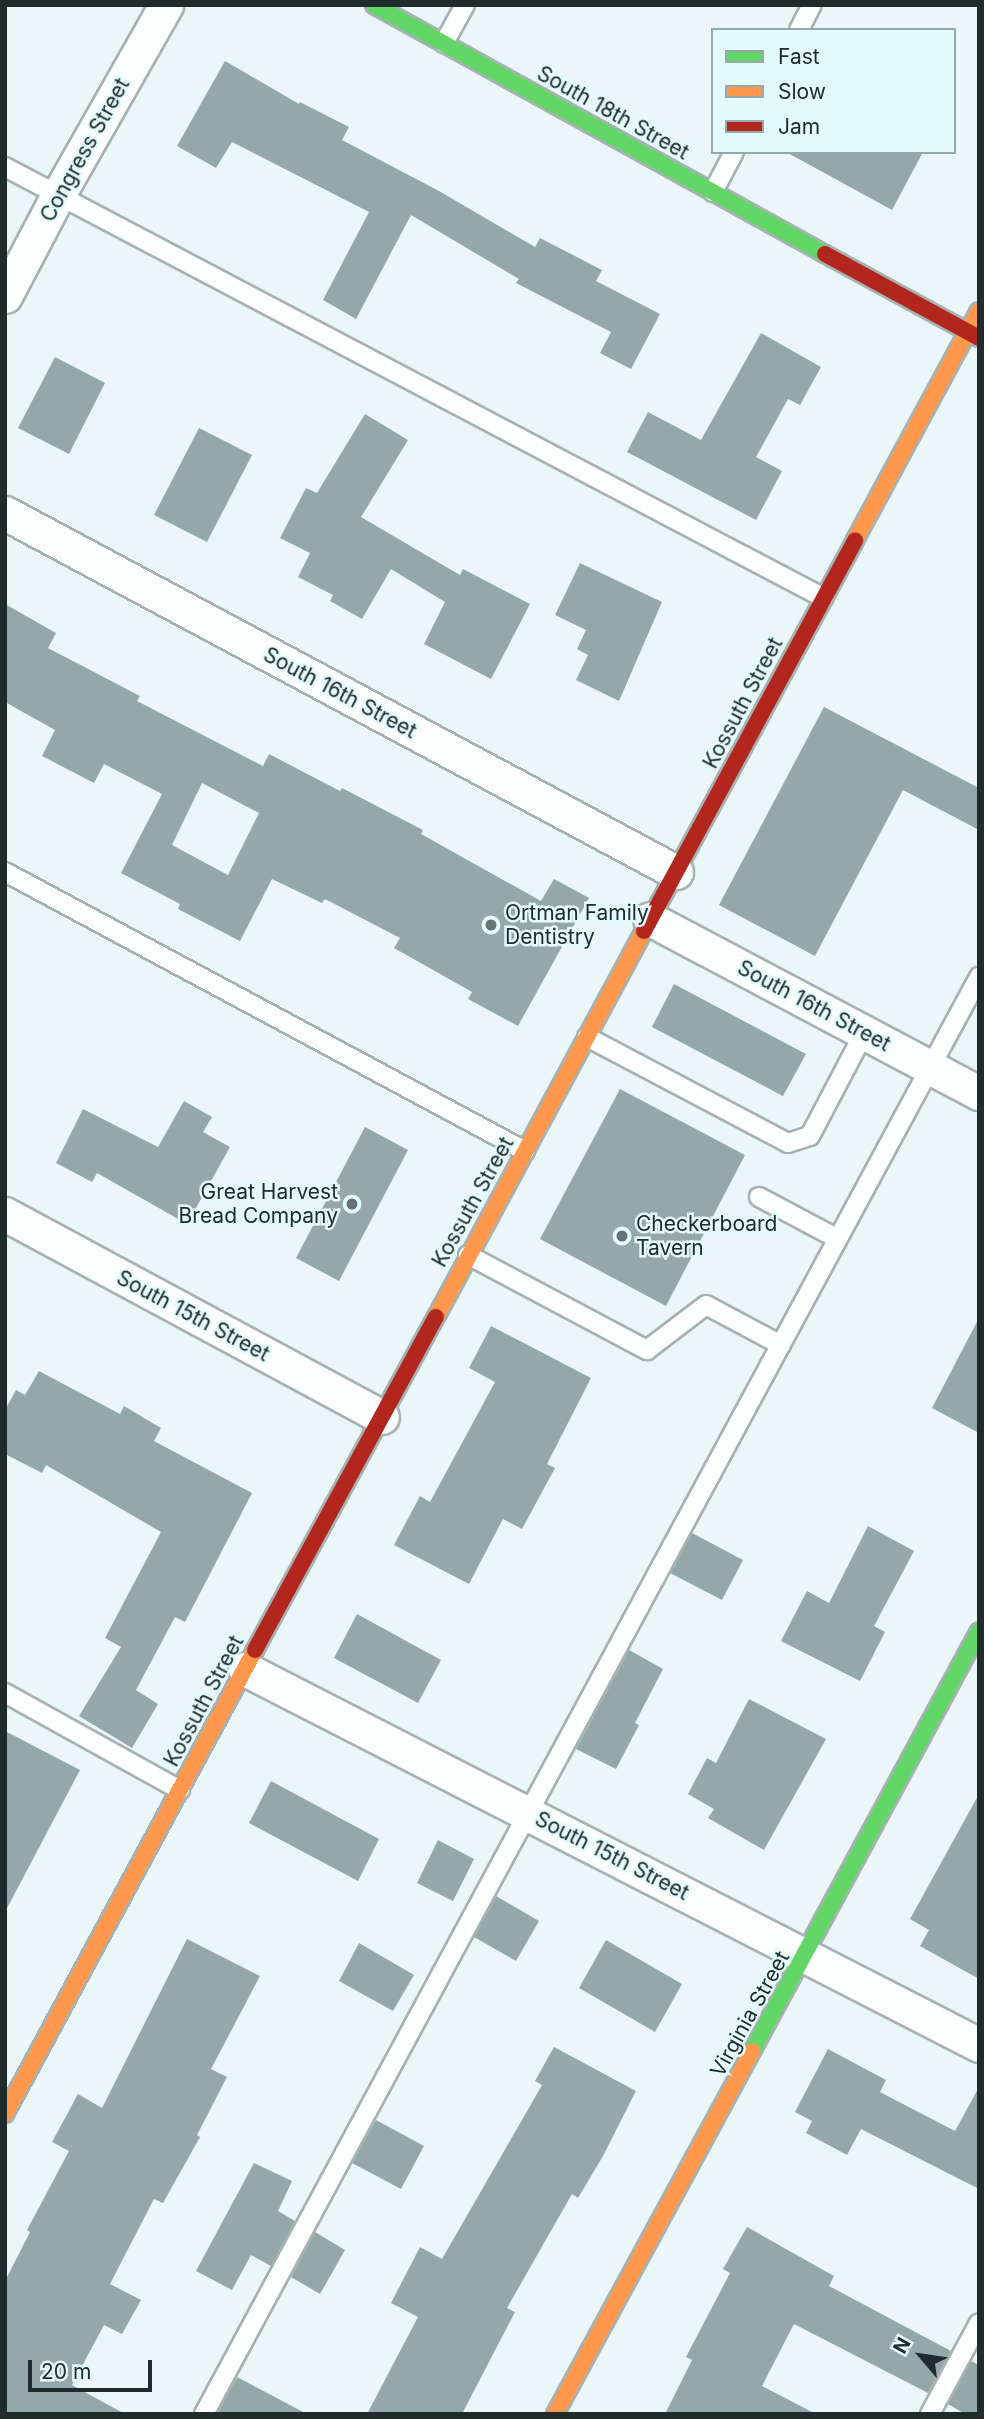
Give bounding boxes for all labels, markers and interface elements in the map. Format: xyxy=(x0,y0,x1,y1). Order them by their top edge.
legend xyxy=(711,28,956,154)
text: Fast xyxy=(778,44,820,69)
street label: South 18th Street xyxy=(533,61,693,165)
street label: Congress Street xyxy=(35,74,135,226)
text: Slow xyxy=(778,79,826,104)
text: Jam xyxy=(778,114,820,139)
street label: Kossuth Street xyxy=(698,633,788,773)
street label: South 16th Street xyxy=(259,642,421,744)
place label: Ortman Family Dentistry xyxy=(505,900,649,950)
marker: Ortman Family Dentistry xyxy=(483,917,499,933)
street label: South 16th Street xyxy=(733,955,895,1057)
street label: Kossuth Street xyxy=(427,1133,519,1271)
place label: Great Harvest Bread Company xyxy=(179,1179,338,1229)
marker: Great Harvest Bread Company xyxy=(344,1196,360,1212)
place label: Checkerboard Tavern xyxy=(636,1211,777,1261)
marker: Checkerboard Tavern xyxy=(614,1228,630,1244)
street label: South 15th Street xyxy=(112,1265,274,1367)
street label: Kossuth Street xyxy=(159,1631,249,1771)
street label: South 15th Street xyxy=(531,1806,693,1906)
street label: Virginia Street xyxy=(705,1947,795,2081)
north arrow xyxy=(886,2321,956,2391)
text: N xyxy=(889,2334,916,2357)
scale bar xyxy=(32,2346,156,2390)
text: 20 m xyxy=(41,2359,91,2384)

